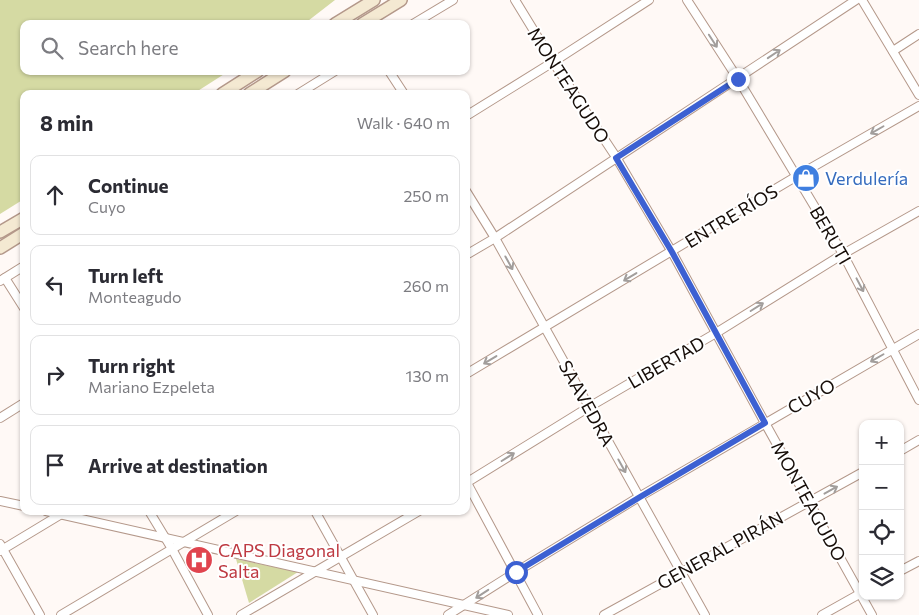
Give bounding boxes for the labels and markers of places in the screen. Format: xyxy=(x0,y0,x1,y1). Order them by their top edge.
shop icon: Verdulería xyxy=(791,163,821,193)
place label: Verdulería xyxy=(825,167,908,189)
place label: CAPS Diagonal Salta xyxy=(218,539,340,582)
hospital icon: CAPS Diagonal Salta xyxy=(184,545,214,575)

